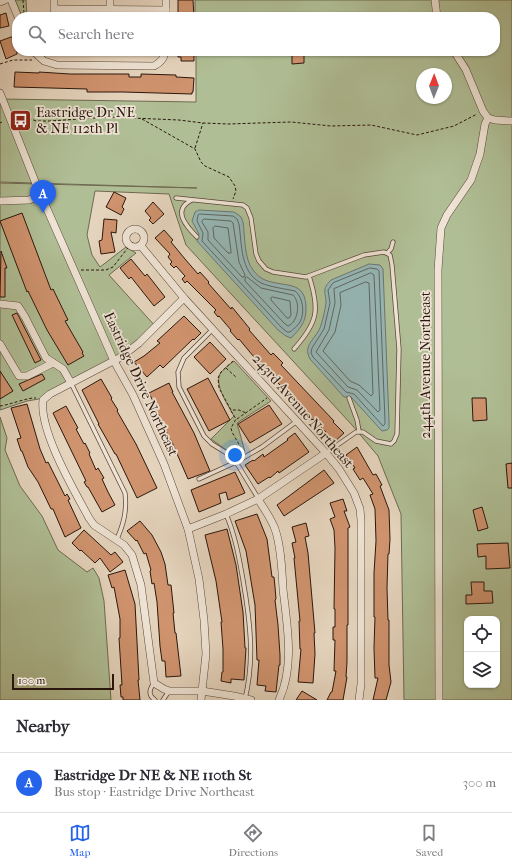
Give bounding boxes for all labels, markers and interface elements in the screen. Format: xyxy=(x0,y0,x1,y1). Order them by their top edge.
search box xyxy=(12,12,500,56)
icon: search xyxy=(26,23,48,45)
text: Search here xyxy=(58,25,134,43)
north arrow xyxy=(416,68,452,104)
place label: Eastridge Dr NE & NE 112th Pl xyxy=(36,104,135,137)
bus stop icon: Eastridge Dr NE & NE 112th Pl xyxy=(8,107,34,133)
pin: A xyxy=(30,180,56,213)
street label: 244th Avenue Northeast xyxy=(417,291,434,439)
street label: Eastridge Drive Northeast xyxy=(100,309,182,459)
street label: 243rd Avenue Northeast xyxy=(249,350,357,472)
your location xyxy=(225,445,245,465)
map controls xyxy=(464,616,500,688)
button: locate xyxy=(464,616,500,652)
button: layers xyxy=(464,652,500,688)
scale bar xyxy=(12,672,114,691)
text: 100 m xyxy=(18,674,46,687)
text: Nearby xyxy=(16,716,70,736)
text: Eastridge Dr NE & NE 110th St xyxy=(54,766,252,784)
text: A xyxy=(25,775,33,790)
text: 300 m xyxy=(463,775,496,790)
text: Bus stop · Eastridge Drive Northeast xyxy=(54,784,255,799)
tab: Map xyxy=(69,822,91,859)
tab: Directions xyxy=(229,822,278,859)
tab: Saved xyxy=(416,822,443,859)

